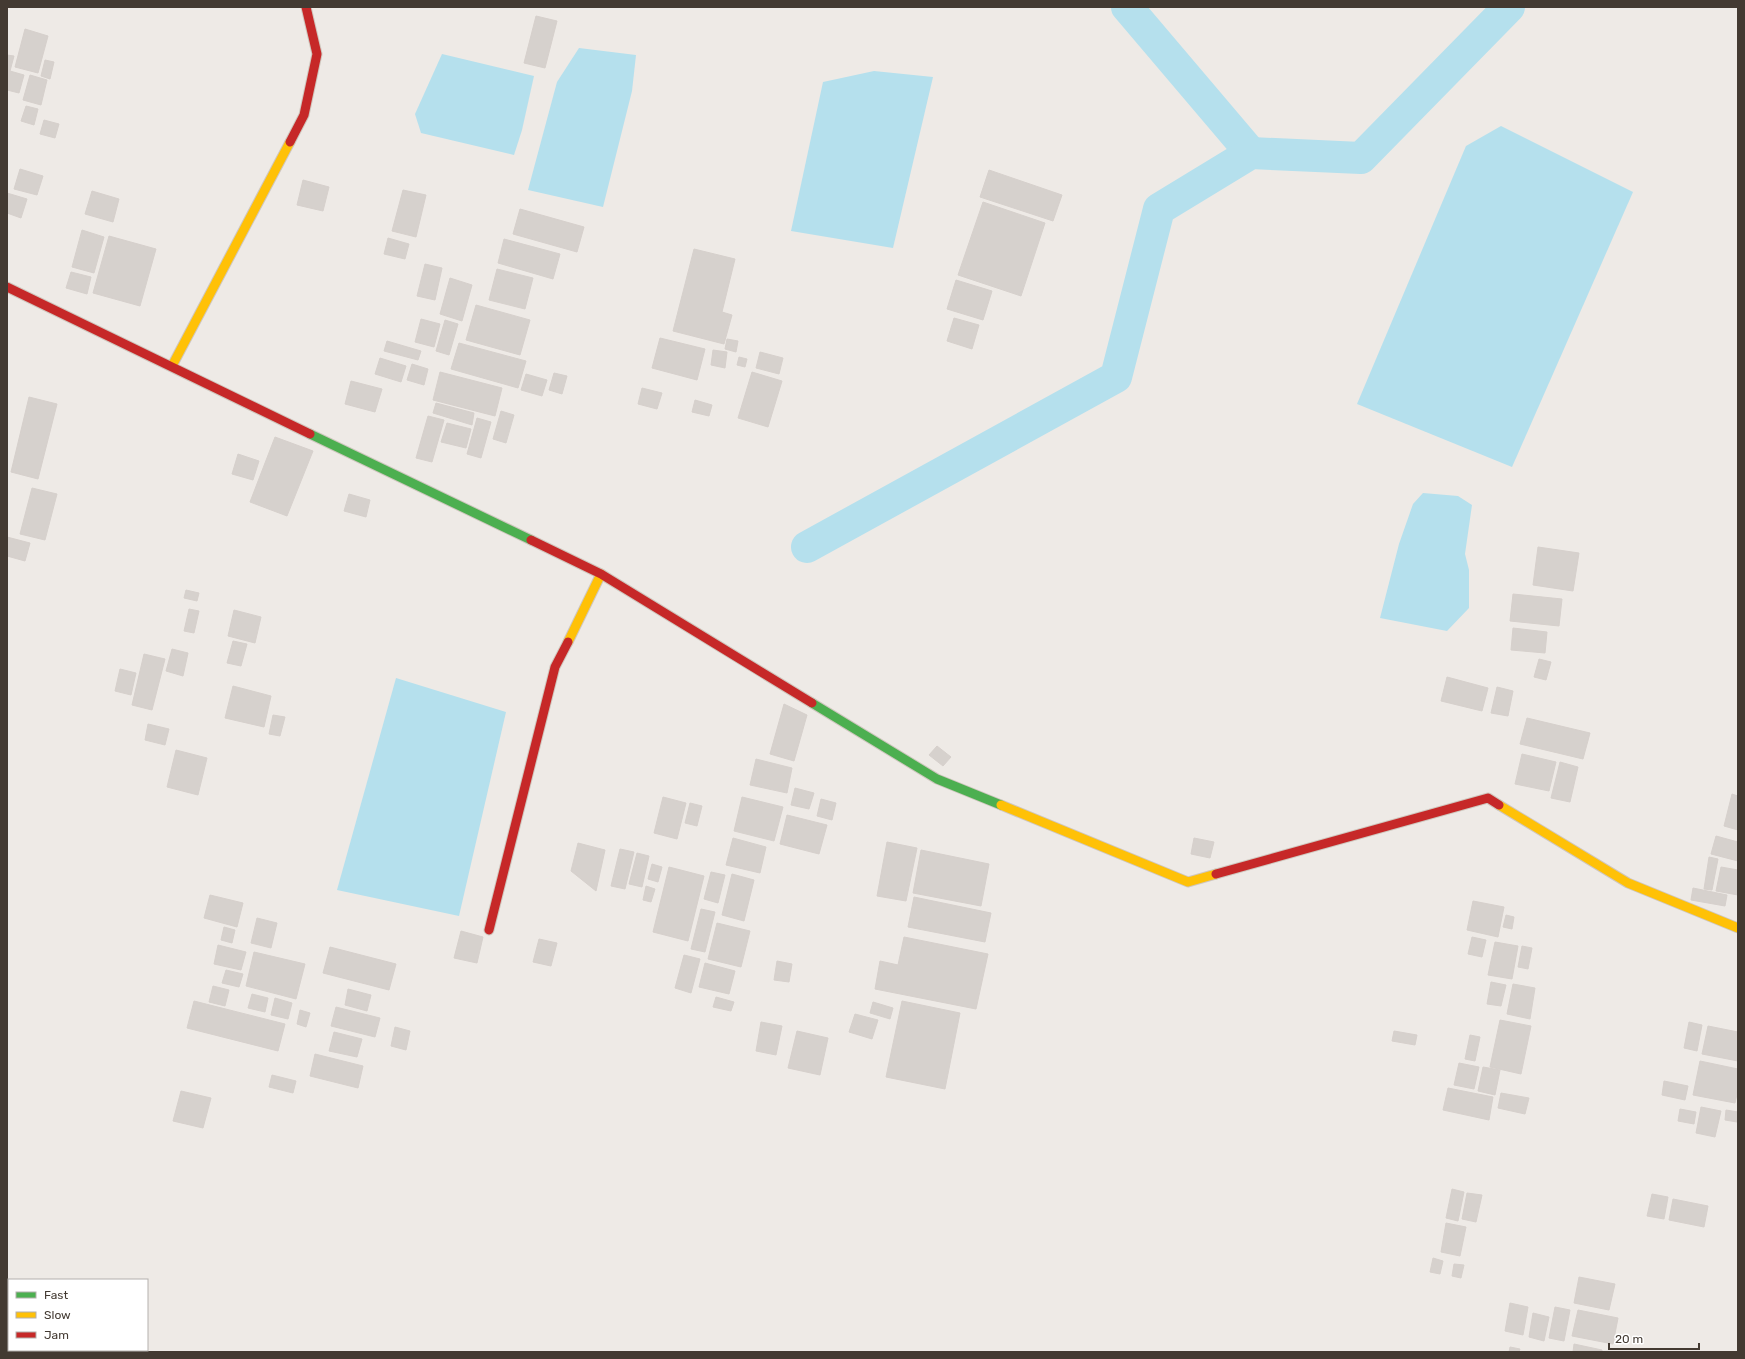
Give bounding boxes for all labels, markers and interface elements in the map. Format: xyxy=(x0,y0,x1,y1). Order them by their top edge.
legend xyxy=(8,1279,148,1351)
text: Fast xyxy=(44,1288,68,1302)
text: Slow xyxy=(44,1308,71,1322)
scale bar xyxy=(1609,1325,1699,1351)
text: Jam xyxy=(44,1328,69,1342)
text: 20 m xyxy=(1615,1332,1643,1346)

